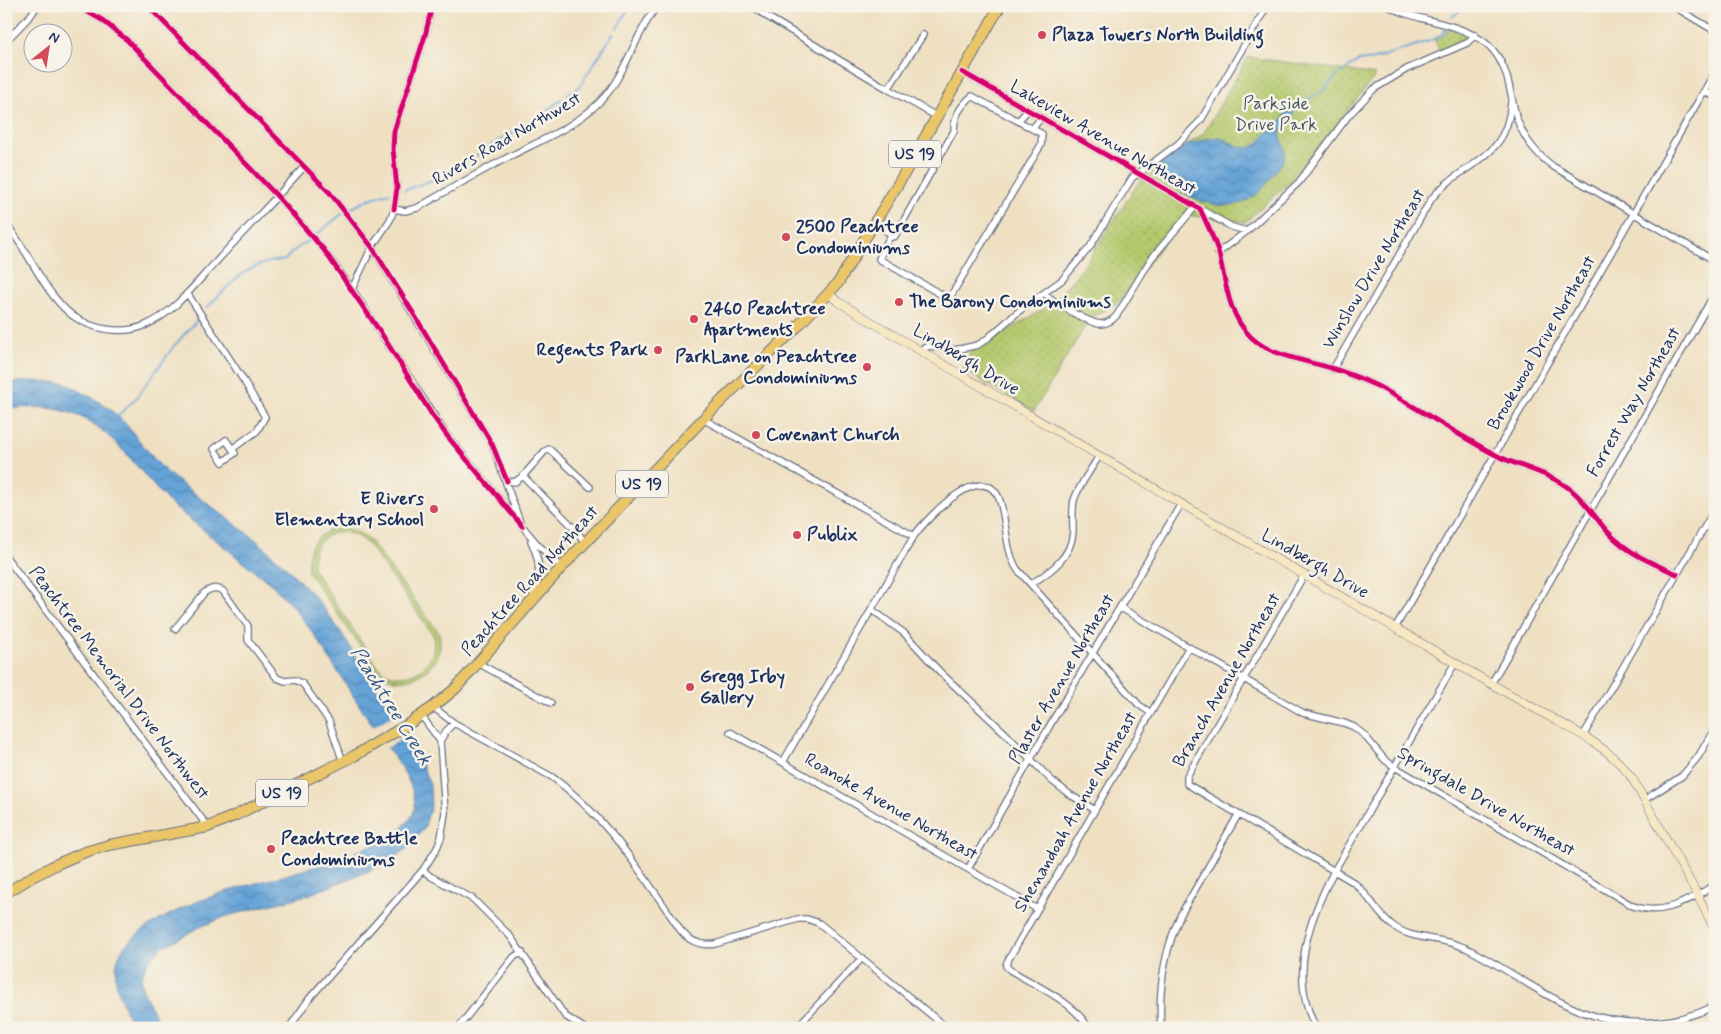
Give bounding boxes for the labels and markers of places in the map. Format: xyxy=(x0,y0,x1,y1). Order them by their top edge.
place label: Plaza Towers North Building xyxy=(1052,23,1264,49)
marker: Plaza Towers North Building xyxy=(1036,29,1048,41)
place label: 2500 Peachtree Condominiums xyxy=(796,215,919,260)
marker: 2500 Peachtree Condominiums xyxy=(780,231,792,243)
place label: The Barony Condominiums xyxy=(909,290,1111,314)
marker: The Barony Condominiums xyxy=(893,296,905,308)
place label: 2460 Peachtree Apartments xyxy=(704,297,826,343)
marker: 2460 Peachtree Apartments xyxy=(688,313,700,325)
place label: Regents Park xyxy=(537,338,649,364)
marker: Regents Park xyxy=(652,344,664,356)
place label: ParkLane on Peachtree Condominiums xyxy=(675,345,857,390)
marker: ParkLane on Peachtree Condominiums xyxy=(861,361,873,373)
place label: Covenant Church xyxy=(766,423,900,447)
marker: Covenant Church xyxy=(750,429,762,441)
place label: E Rivers Elementary School xyxy=(274,487,424,532)
marker: E Rivers Elementary School xyxy=(428,503,440,515)
place label: Publix xyxy=(807,523,858,547)
marker: Publix xyxy=(791,529,803,541)
place label: Gregg Irby Gallery xyxy=(700,665,785,710)
marker: Gregg Irby Gallery xyxy=(684,681,696,693)
place label: Peachtree Battle Condominiums xyxy=(281,827,418,872)
marker: Peachtree Battle Condominiums xyxy=(265,843,277,855)

